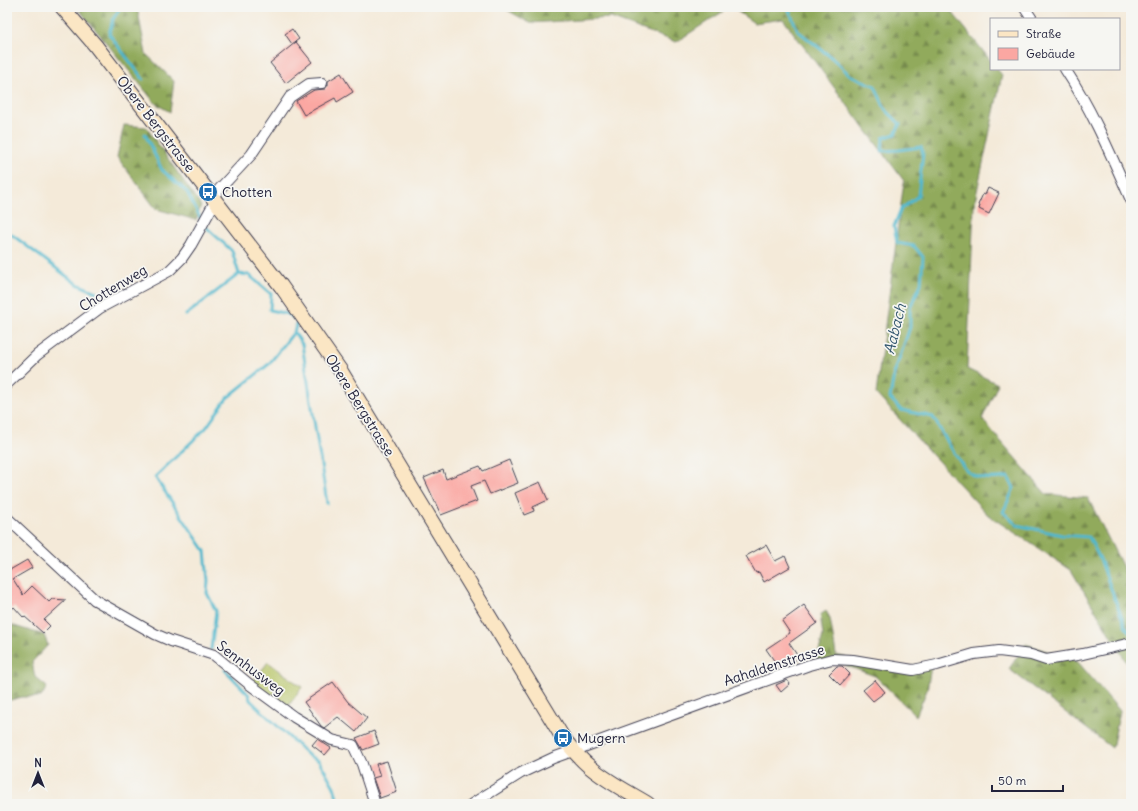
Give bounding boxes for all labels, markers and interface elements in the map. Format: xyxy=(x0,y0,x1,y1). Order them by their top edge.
legend xyxy=(990,18,1120,70)
text: Straße xyxy=(1026,26,1061,41)
text: Gebäude xyxy=(1026,46,1075,61)
street label: Obere Bergstrasse xyxy=(113,72,199,176)
bus stop icon: Chotten xyxy=(197,181,219,203)
place label: Chotten xyxy=(222,183,272,201)
street label: Chottenweg xyxy=(76,261,150,315)
water label: Aabach xyxy=(879,301,910,356)
street label: Obere Bergstrasse xyxy=(321,350,399,460)
street label: Sennhusweg xyxy=(213,637,289,699)
street label: Aahaldenstrasse xyxy=(721,640,827,690)
bus stop icon: Mugern xyxy=(552,727,574,749)
place label: Mugern xyxy=(577,729,626,747)
north arrow xyxy=(18,753,58,793)
text: N xyxy=(34,756,42,770)
scale bar xyxy=(992,767,1063,793)
text: 50 m xyxy=(998,773,1027,788)

